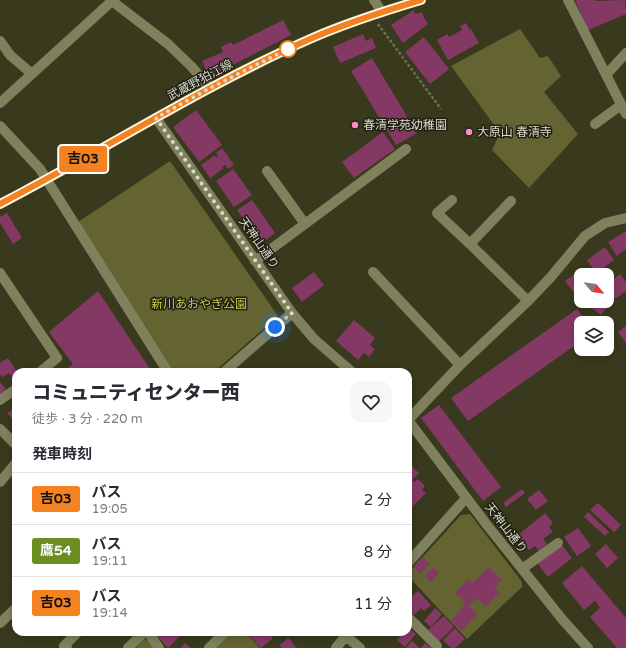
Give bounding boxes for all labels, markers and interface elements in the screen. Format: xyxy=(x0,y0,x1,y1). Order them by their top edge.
unlabelled marker xyxy=(279,40,297,58)
street label: 武蔵野狛江線 xyxy=(165,57,235,103)
place label: 春清学苑幼稚園 xyxy=(363,118,447,132)
marker: 春清学苑幼稚園 xyxy=(350,120,360,130)
place label: 大原山 春清寺 xyxy=(477,125,552,139)
marker: 大原山 春清寺 xyxy=(464,127,474,137)
line badge: 吉03 xyxy=(60,146,106,172)
text: 吉03 xyxy=(67,150,99,167)
street label: 天神山通り xyxy=(236,214,282,272)
north arrow xyxy=(574,268,614,308)
map controls xyxy=(574,268,614,356)
park label: 新川あおやぎ公園 xyxy=(151,297,247,311)
button: layers xyxy=(574,316,614,356)
your location xyxy=(265,317,285,337)
button: heart xyxy=(350,381,392,423)
text: コミュニティセンター西 xyxy=(32,382,240,404)
text: 徒歩 · 3 分 · 220 m xyxy=(32,411,143,427)
text: 発車時刻 xyxy=(32,445,92,463)
text: バス xyxy=(92,483,122,501)
text: 吉03 xyxy=(40,490,72,507)
text: 2 分 xyxy=(364,491,392,509)
street label: 天神山通り xyxy=(482,500,530,556)
text: 19:05 xyxy=(92,501,128,517)
text: バス xyxy=(92,535,122,553)
text: 鷹54 xyxy=(40,542,72,559)
text: 8 分 xyxy=(364,543,392,561)
text: 19:11 xyxy=(92,553,128,569)
text: バス xyxy=(92,587,122,605)
text: 吉03 xyxy=(40,594,72,611)
text: 11 分 xyxy=(354,595,392,613)
text: 19:14 xyxy=(92,605,128,621)

